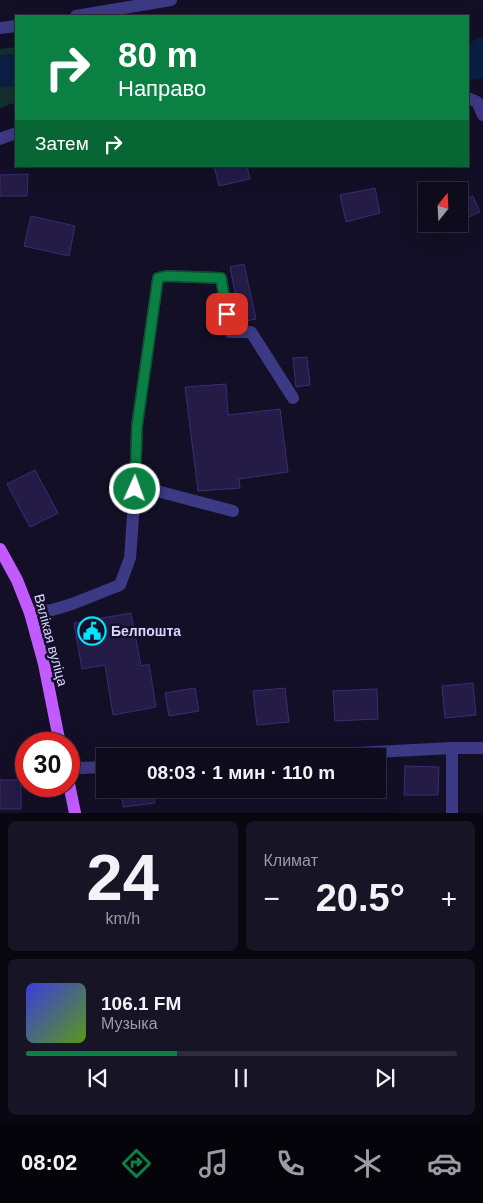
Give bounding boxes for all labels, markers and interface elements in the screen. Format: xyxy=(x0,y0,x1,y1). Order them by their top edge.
icon: right xyxy=(35,35,100,100)
text: 80 m xyxy=(118,35,198,74)
text: Направо xyxy=(118,76,206,101)
icon: right xyxy=(99,130,127,158)
text: Затем xyxy=(35,133,89,154)
north arrow xyxy=(418,182,468,232)
map controls xyxy=(418,182,468,232)
pin xyxy=(206,293,248,335)
icon: arrive xyxy=(213,300,241,328)
position arrow xyxy=(108,462,160,514)
street label: Вялікая вуліца xyxy=(31,592,71,688)
public building icon: Белпошта xyxy=(77,616,107,646)
place label: Белпошта xyxy=(111,623,181,639)
speed limit sign: 30 xyxy=(15,732,80,797)
text: 08:03 · 1 мин · 110 m xyxy=(147,762,335,783)
text: 24 xyxy=(87,841,159,914)
text: Климат xyxy=(264,852,318,869)
text: 20.5° xyxy=(316,877,405,919)
text: − xyxy=(264,883,280,914)
text: + xyxy=(441,883,457,914)
text: km/h xyxy=(105,910,140,927)
text: 106.1 FM xyxy=(101,993,181,1014)
text: Музыка xyxy=(101,1015,158,1032)
icon: previous xyxy=(84,1064,112,1092)
icon: pause xyxy=(227,1064,255,1092)
icon: next xyxy=(371,1064,399,1092)
icon: directions xyxy=(119,1146,154,1181)
icon: music xyxy=(196,1146,231,1181)
icon: phone xyxy=(273,1146,308,1181)
icon: climate xyxy=(350,1146,385,1181)
icon: car xyxy=(427,1146,462,1181)
text: 08:02 xyxy=(21,1150,77,1175)

